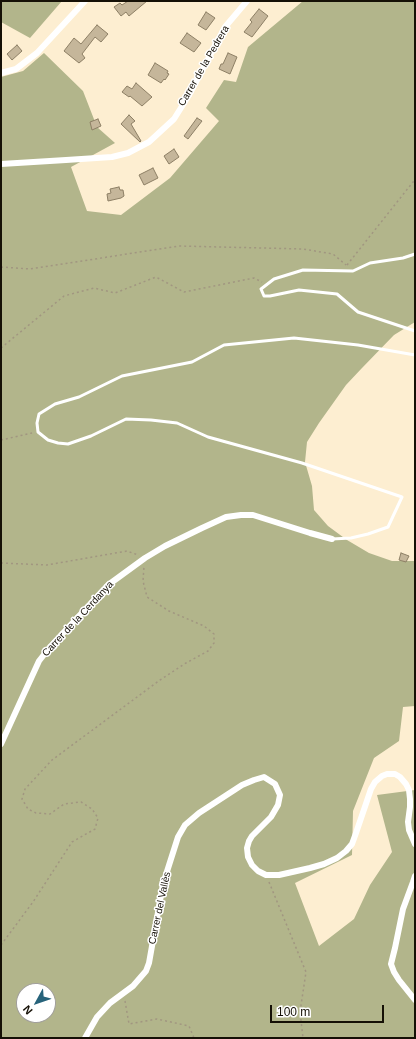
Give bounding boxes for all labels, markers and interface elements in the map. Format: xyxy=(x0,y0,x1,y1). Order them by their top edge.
street label: Carrer de la Pedrera xyxy=(176,24,232,108)
street label: Carrer de la Cerdanya xyxy=(40,579,116,659)
street label: Carrer del Vallès xyxy=(146,871,174,945)
north arrow xyxy=(16,983,56,1023)
scale bar xyxy=(272,997,386,1023)
text: N xyxy=(20,1003,35,1017)
text: 100 m xyxy=(277,1005,310,1019)

